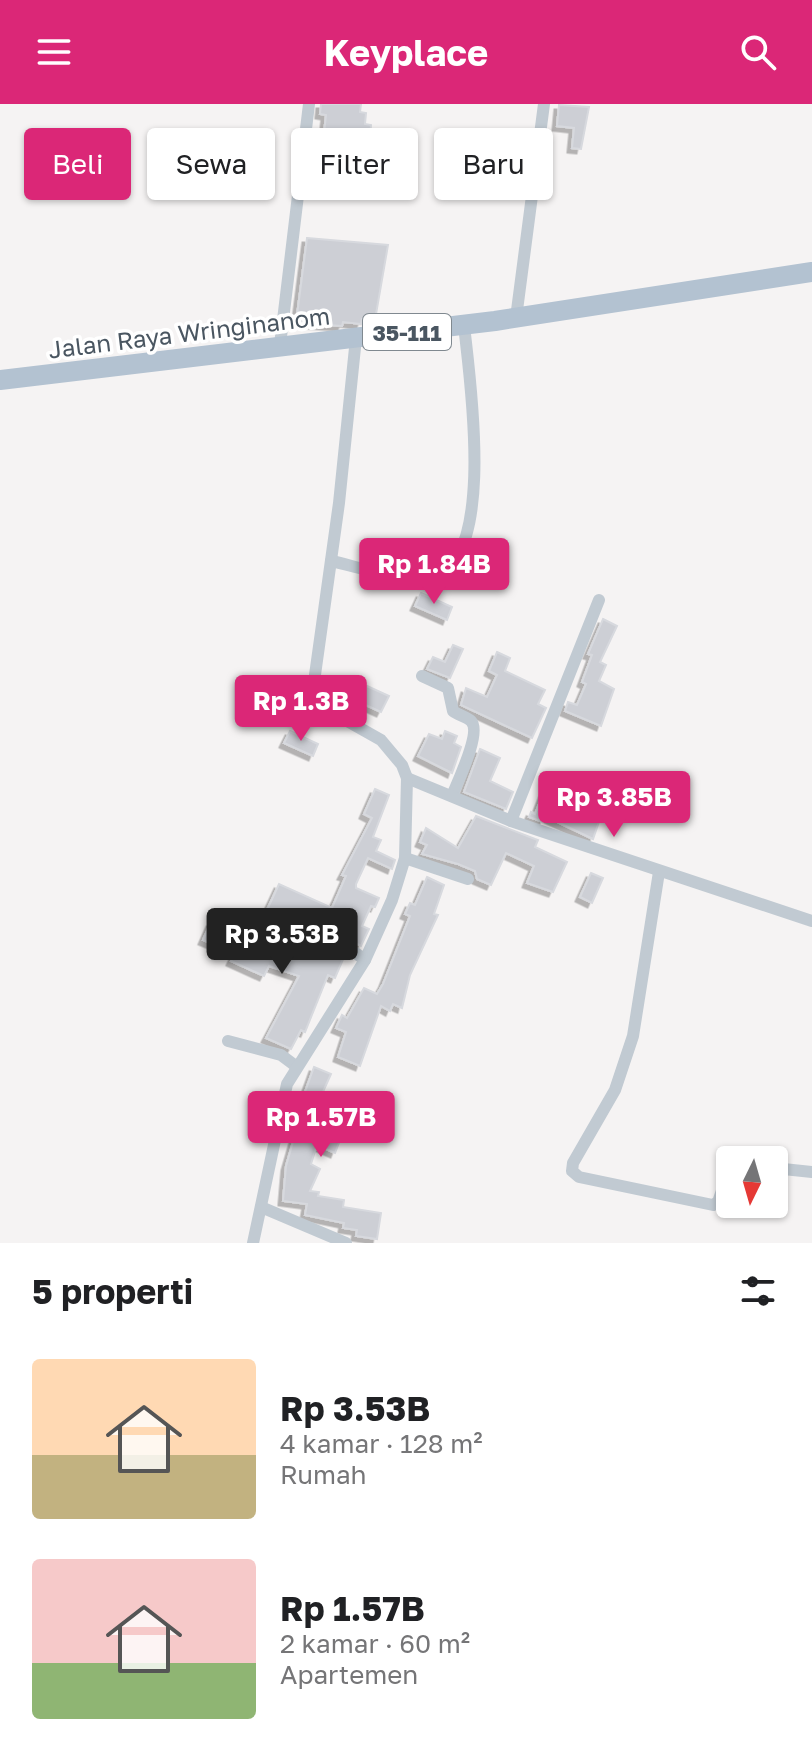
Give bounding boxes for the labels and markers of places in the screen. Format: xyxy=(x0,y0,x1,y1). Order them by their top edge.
pin: Rp 1.84B xyxy=(351,538,517,606)
pin: Rp 1.3B xyxy=(227,675,375,743)
pin: Rp 3.85B xyxy=(531,771,697,839)
pin: Rp 3.53B xyxy=(199,908,365,976)
pin: Rp 1.57B xyxy=(238,1091,404,1159)

